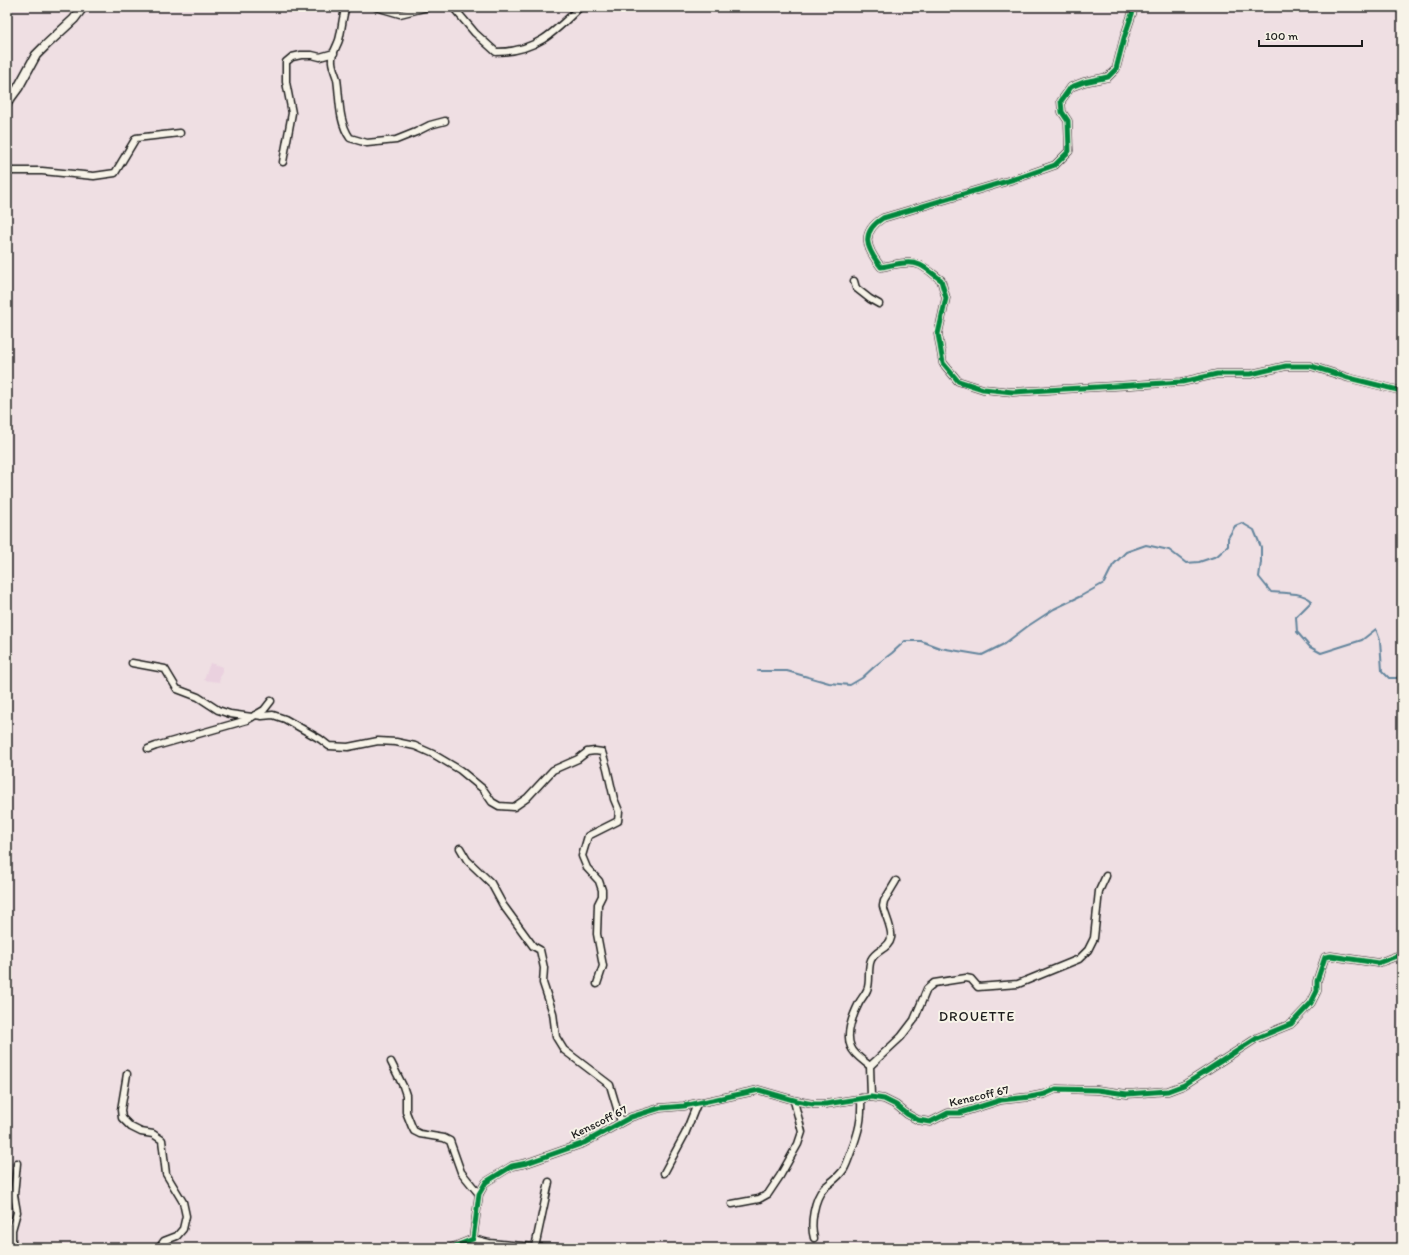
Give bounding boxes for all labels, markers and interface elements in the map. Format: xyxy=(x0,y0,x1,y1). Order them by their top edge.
scale bar xyxy=(1259,22,1362,48)
text: 100 m xyxy=(1265,29,1298,43)
district label: DROUETTE xyxy=(939,1008,1015,1025)
street label: Kenscoff 67 xyxy=(948,1082,1010,1110)
street label: Kenscoff 67 xyxy=(569,1102,629,1142)

